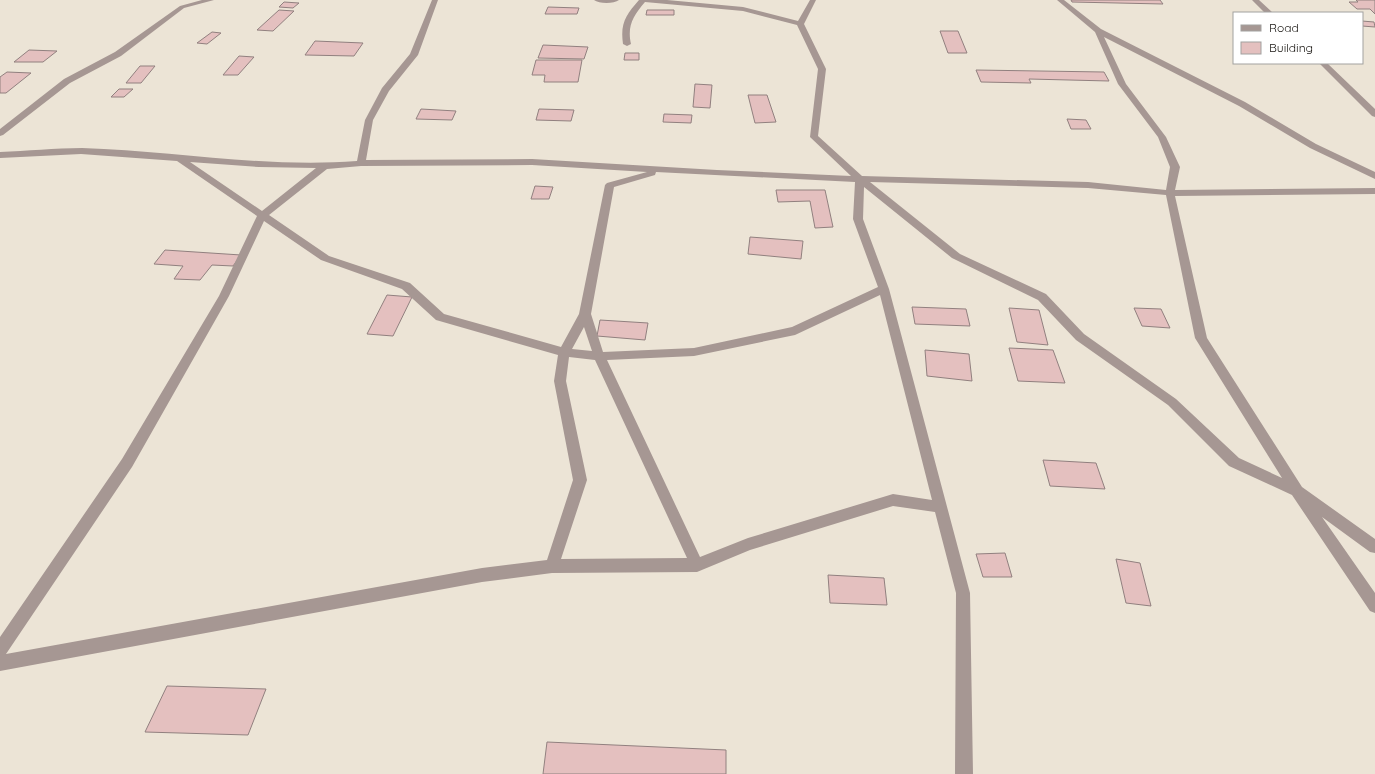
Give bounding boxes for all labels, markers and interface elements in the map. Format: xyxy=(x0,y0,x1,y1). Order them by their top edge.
legend xyxy=(1233,12,1363,64)
text: Road xyxy=(1269,20,1299,35)
text: Building xyxy=(1269,40,1313,55)

